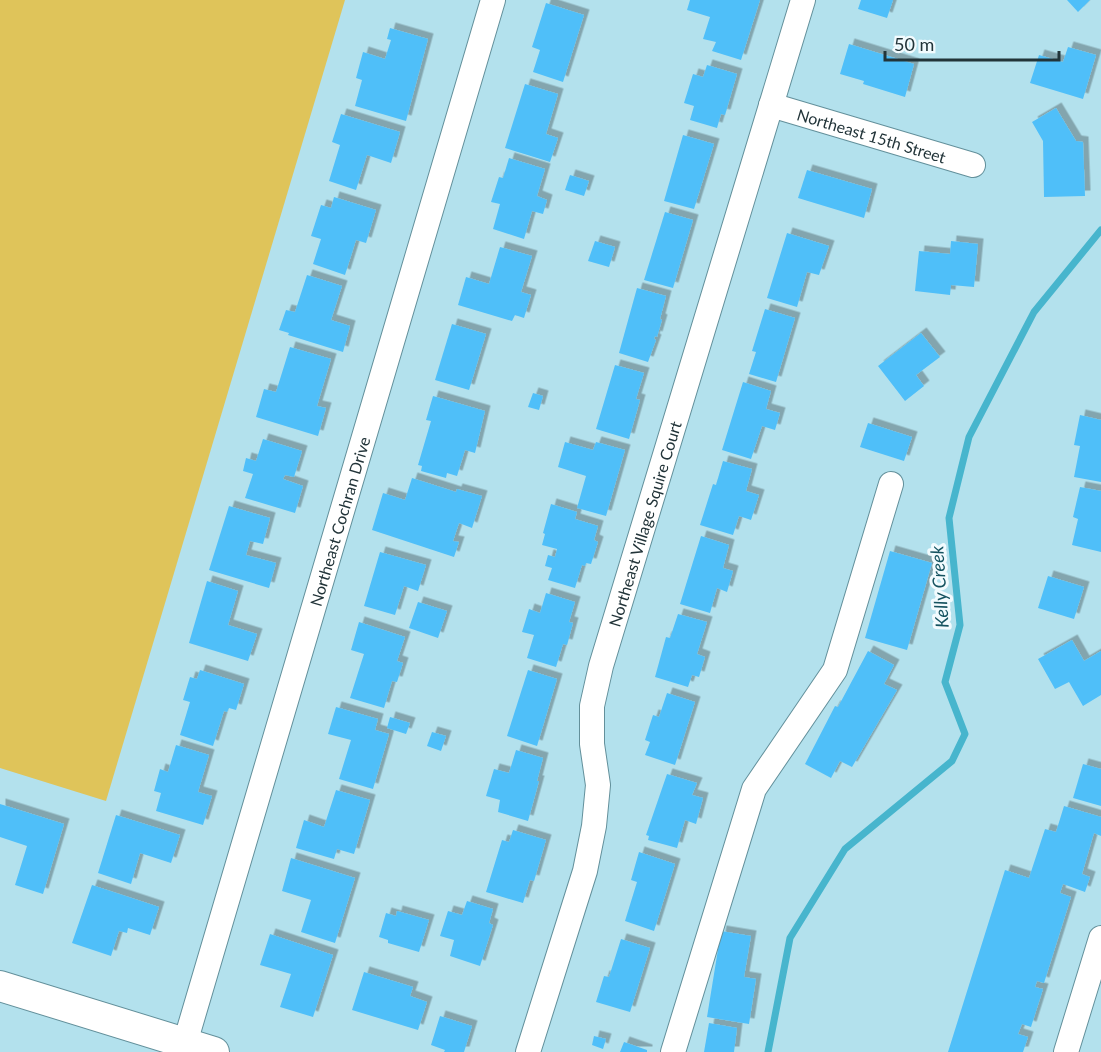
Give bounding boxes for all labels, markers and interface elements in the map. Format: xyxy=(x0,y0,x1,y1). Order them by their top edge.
scale bar xyxy=(885,24,1059,62)
text: 50 m xyxy=(894,33,934,55)
street label: Northeast 15th Street xyxy=(795,104,949,166)
street label: Northeast Village Squire Court xyxy=(604,418,684,629)
street label: Northeast Cochran Drive xyxy=(305,434,373,608)
water label: Kelly Creek xyxy=(925,545,953,629)

